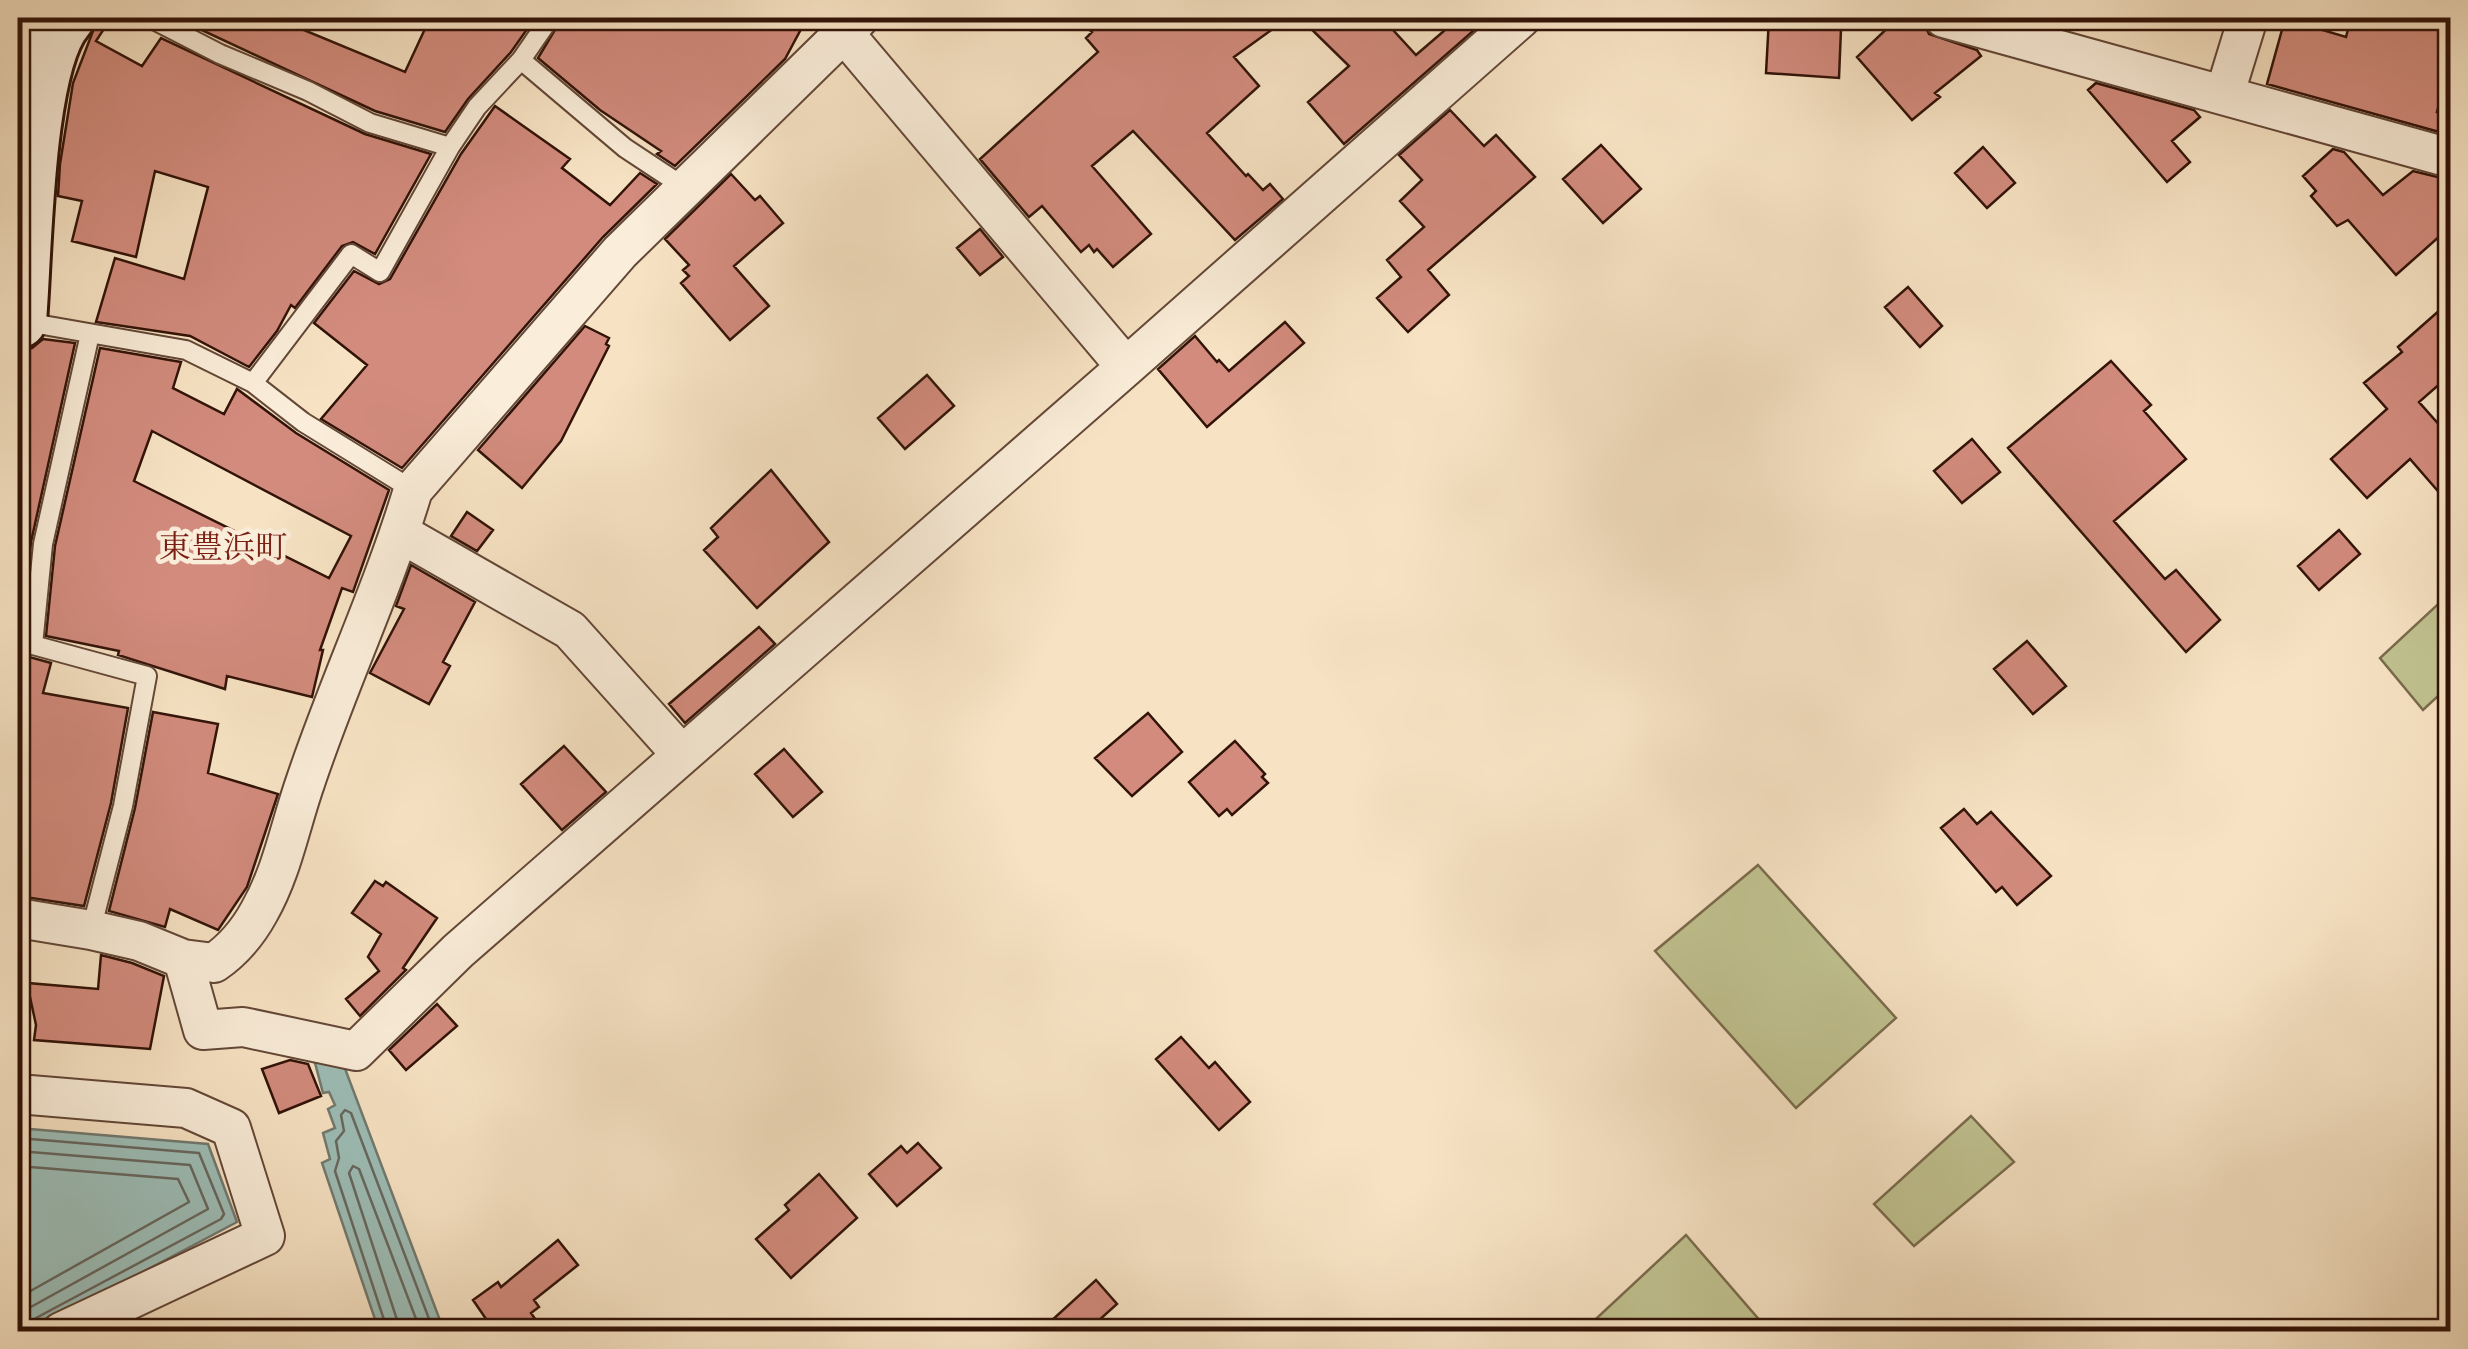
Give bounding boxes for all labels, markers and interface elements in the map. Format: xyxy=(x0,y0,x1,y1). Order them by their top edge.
district label: 東豊浜町 xyxy=(159,527,287,566)

